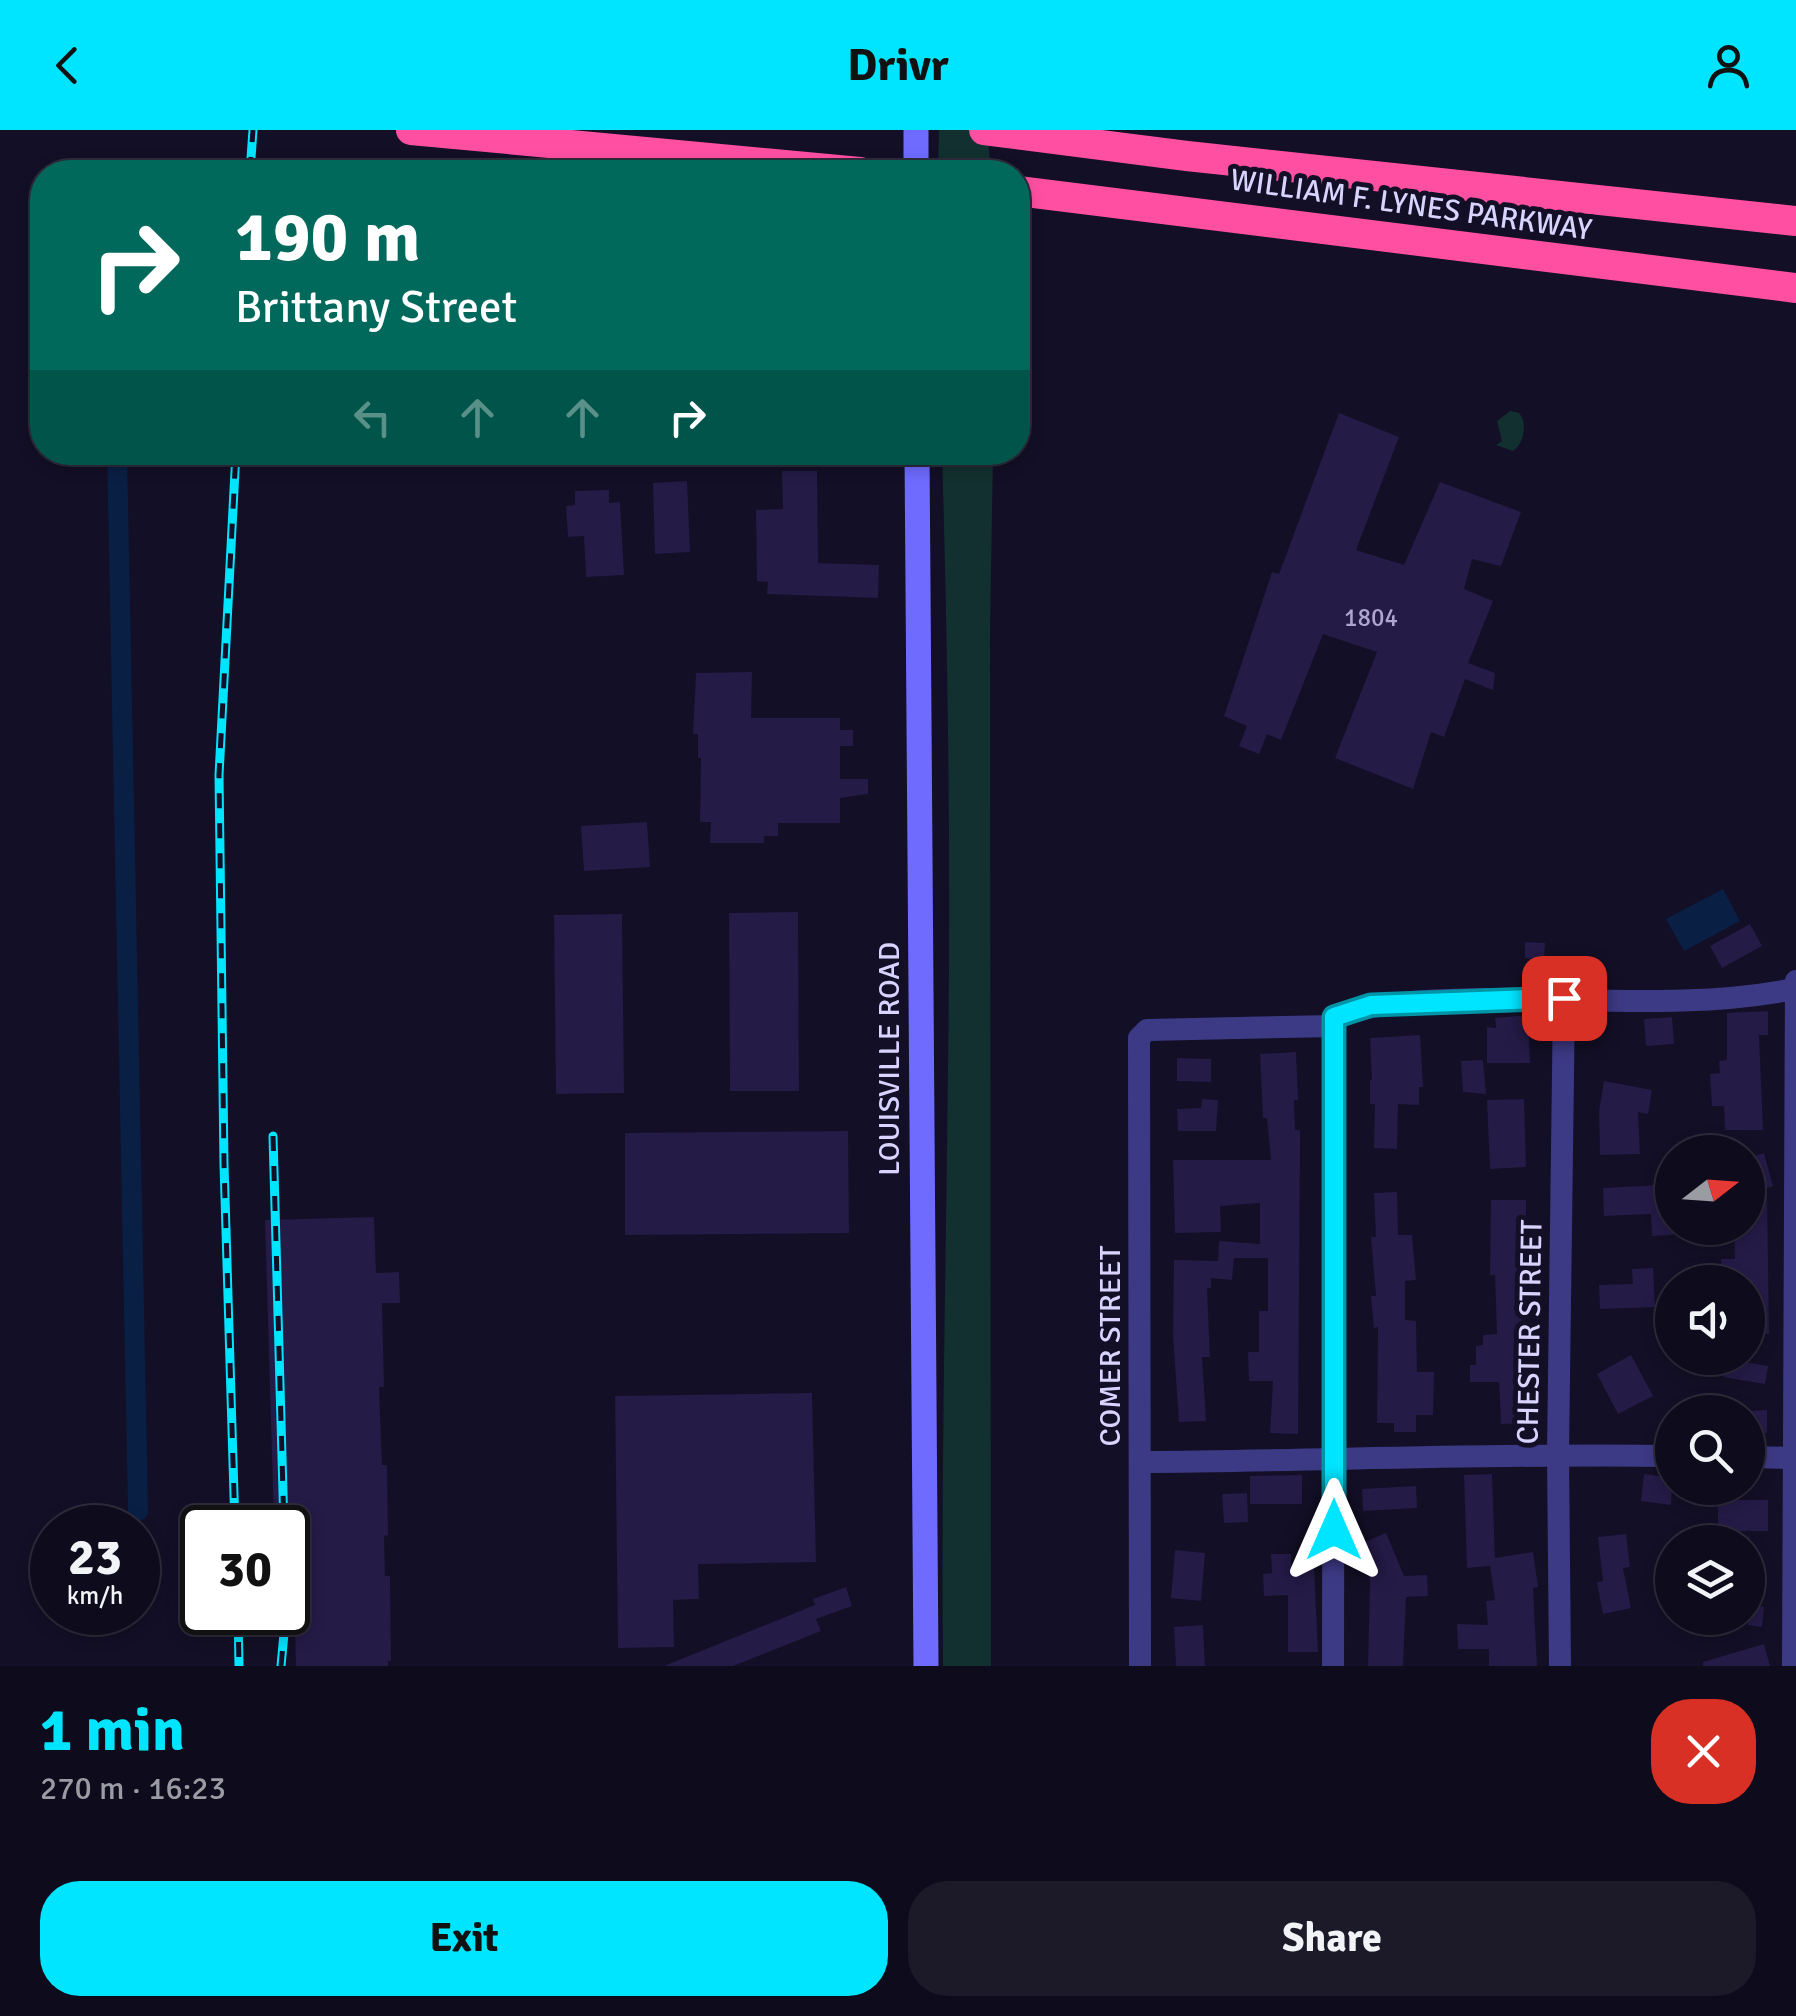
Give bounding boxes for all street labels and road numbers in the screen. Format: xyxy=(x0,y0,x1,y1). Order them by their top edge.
street label: WILLIAM F. LYNES PARKWAY xyxy=(1228,161,1594,249)
street label: LOUISVILLE ROAD xyxy=(871,942,908,1176)
street label: CHESTER STREET xyxy=(1510,1219,1550,1445)
street label: COMER STREET xyxy=(1092,1245,1129,1446)

